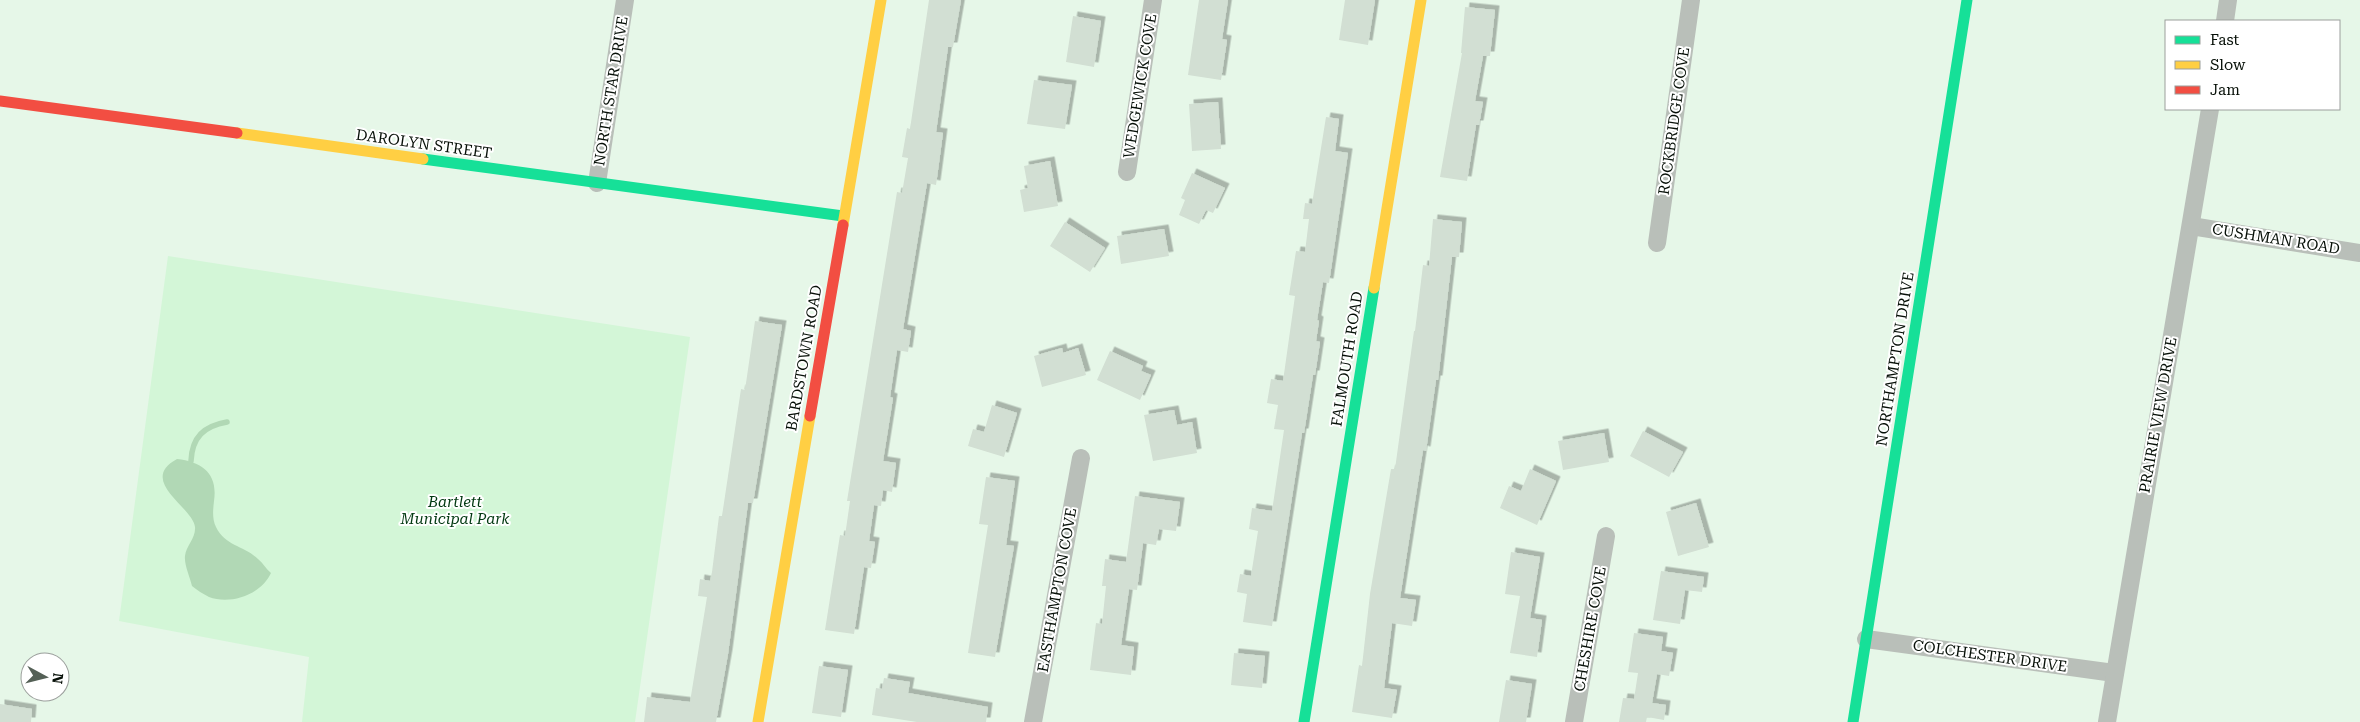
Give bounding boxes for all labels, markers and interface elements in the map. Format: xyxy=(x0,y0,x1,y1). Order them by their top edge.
street label: WEDGEWICK COVE xyxy=(1120,12,1160,160)
street label: NORTH STAR DRIVE xyxy=(590,15,632,167)
legend xyxy=(2165,20,2340,110)
text: Fast xyxy=(2210,31,2240,49)
street label: ROCKBRIDGE COVE xyxy=(1655,46,1693,196)
text: Slow xyxy=(2210,56,2246,74)
text: Jam xyxy=(2210,81,2240,99)
street label: DAROLYN STREET xyxy=(355,126,493,162)
street label: CUSHMAN ROAD xyxy=(2211,220,2341,258)
street label: NORTHAMPTON DRIVE xyxy=(1872,270,1918,448)
street label: BARDSTOWN ROAD xyxy=(782,284,826,432)
street label: FALMOUTH ROAD xyxy=(1327,290,1367,428)
street label: PRAIRIE VIEW DRIVE xyxy=(2135,336,2181,494)
park label: Bartlett Municipal Park xyxy=(400,493,510,528)
street label: EASTHAMPTON COVE xyxy=(1034,506,1080,674)
street label: CHESHIRE COVE xyxy=(1570,565,1610,693)
street label: COLCHESTER DRIVE xyxy=(1912,636,2068,676)
north arrow xyxy=(20,652,70,702)
text: N xyxy=(49,672,67,685)

